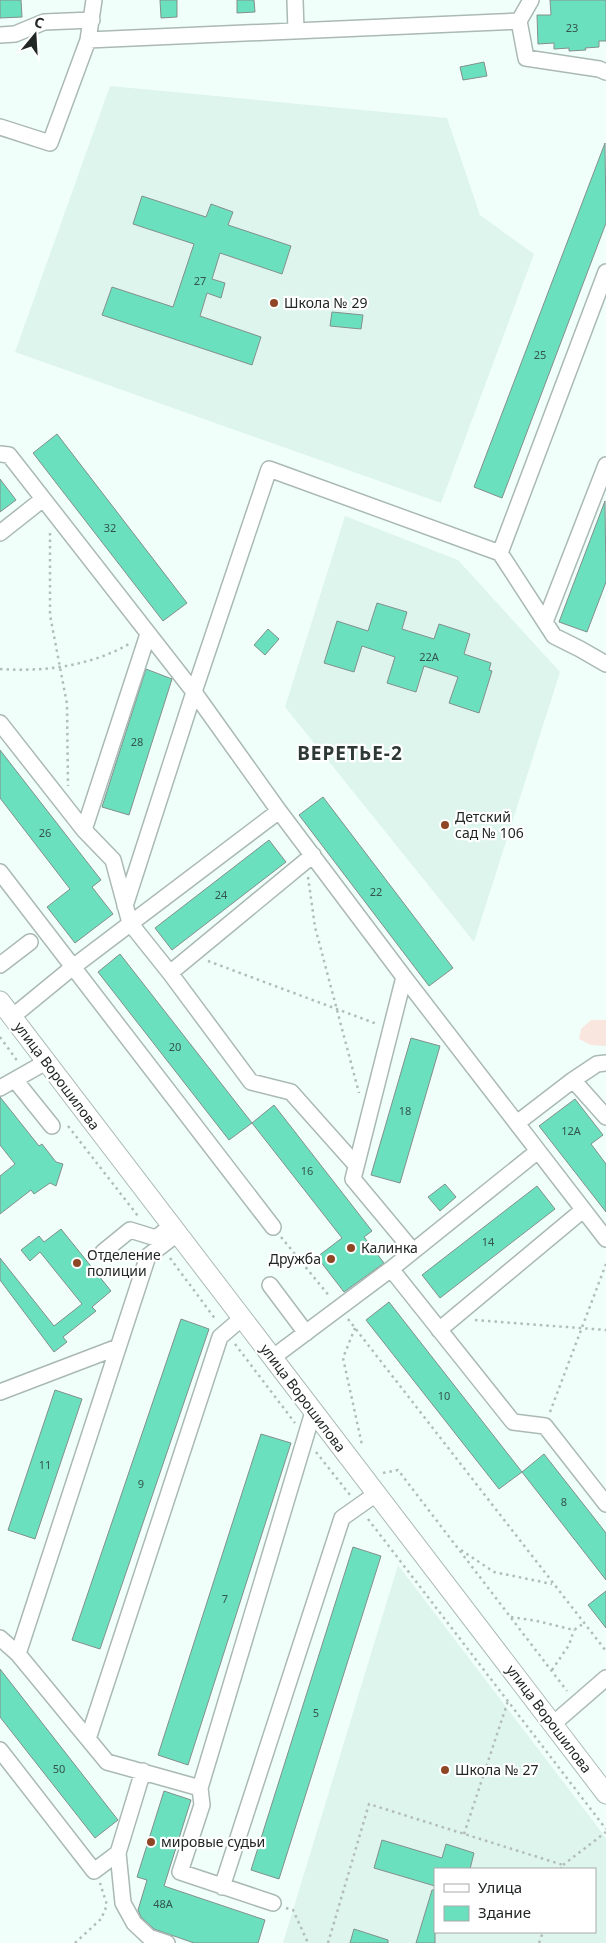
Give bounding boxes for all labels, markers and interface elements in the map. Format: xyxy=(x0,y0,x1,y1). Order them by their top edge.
north arrow xyxy=(10,10,60,60)
text: С xyxy=(32,12,46,33)
house number: 23 xyxy=(566,20,578,35)
house number: 27 xyxy=(194,273,206,288)
place label: Школа № 29 xyxy=(284,293,368,312)
marker: Школа № 29 xyxy=(268,297,280,309)
house number: 25 xyxy=(534,347,546,362)
house number: 32 xyxy=(104,520,116,535)
house number: 22А xyxy=(419,649,440,664)
house number: 28 xyxy=(131,734,143,749)
district label: ВЕРЕТЬЕ-2 xyxy=(297,740,403,766)
place label: Детский сад № 106 xyxy=(455,807,524,842)
marker: Детский сад № 106 xyxy=(439,819,451,831)
house number: 26 xyxy=(39,825,51,840)
house number: 22 xyxy=(370,884,382,899)
house number: 24 xyxy=(215,887,228,902)
street label: улица Ворошилова xyxy=(10,1018,104,1134)
house number: 20 xyxy=(169,1039,181,1054)
house number: 18 xyxy=(399,1103,411,1118)
house number: 12А xyxy=(561,1123,582,1138)
house number: 16 xyxy=(301,1163,313,1178)
house number: 14 xyxy=(482,1234,495,1249)
place label: Калинка xyxy=(361,1238,418,1257)
marker: Калинка xyxy=(345,1242,357,1254)
place label: Отделение полиции xyxy=(87,1245,161,1280)
place label: Дружба xyxy=(269,1249,321,1268)
marker: Дружба xyxy=(325,1253,337,1265)
marker: Отделение полиции xyxy=(71,1257,83,1269)
street label: улица Ворошилова xyxy=(256,1340,350,1456)
house number: 10 xyxy=(438,1388,450,1403)
house number: 11 xyxy=(39,1457,51,1472)
house number: 9 xyxy=(138,1476,144,1491)
house number: 8 xyxy=(561,1494,567,1509)
house number: 7 xyxy=(222,1591,228,1606)
street label: улица Ворошилова xyxy=(502,1661,596,1777)
house number: 5 xyxy=(313,1705,319,1720)
place label: Школа № 27 xyxy=(455,1760,539,1779)
house number: 50 xyxy=(53,1761,65,1776)
marker: Школа № 27 xyxy=(439,1764,451,1776)
place label: мировые судьи xyxy=(161,1832,265,1851)
marker: мировые судьи xyxy=(145,1836,157,1848)
legend xyxy=(434,1868,596,1933)
text: Улица xyxy=(478,1877,522,1897)
house number: 48А xyxy=(153,1896,174,1911)
text: Здание xyxy=(478,1902,531,1922)

